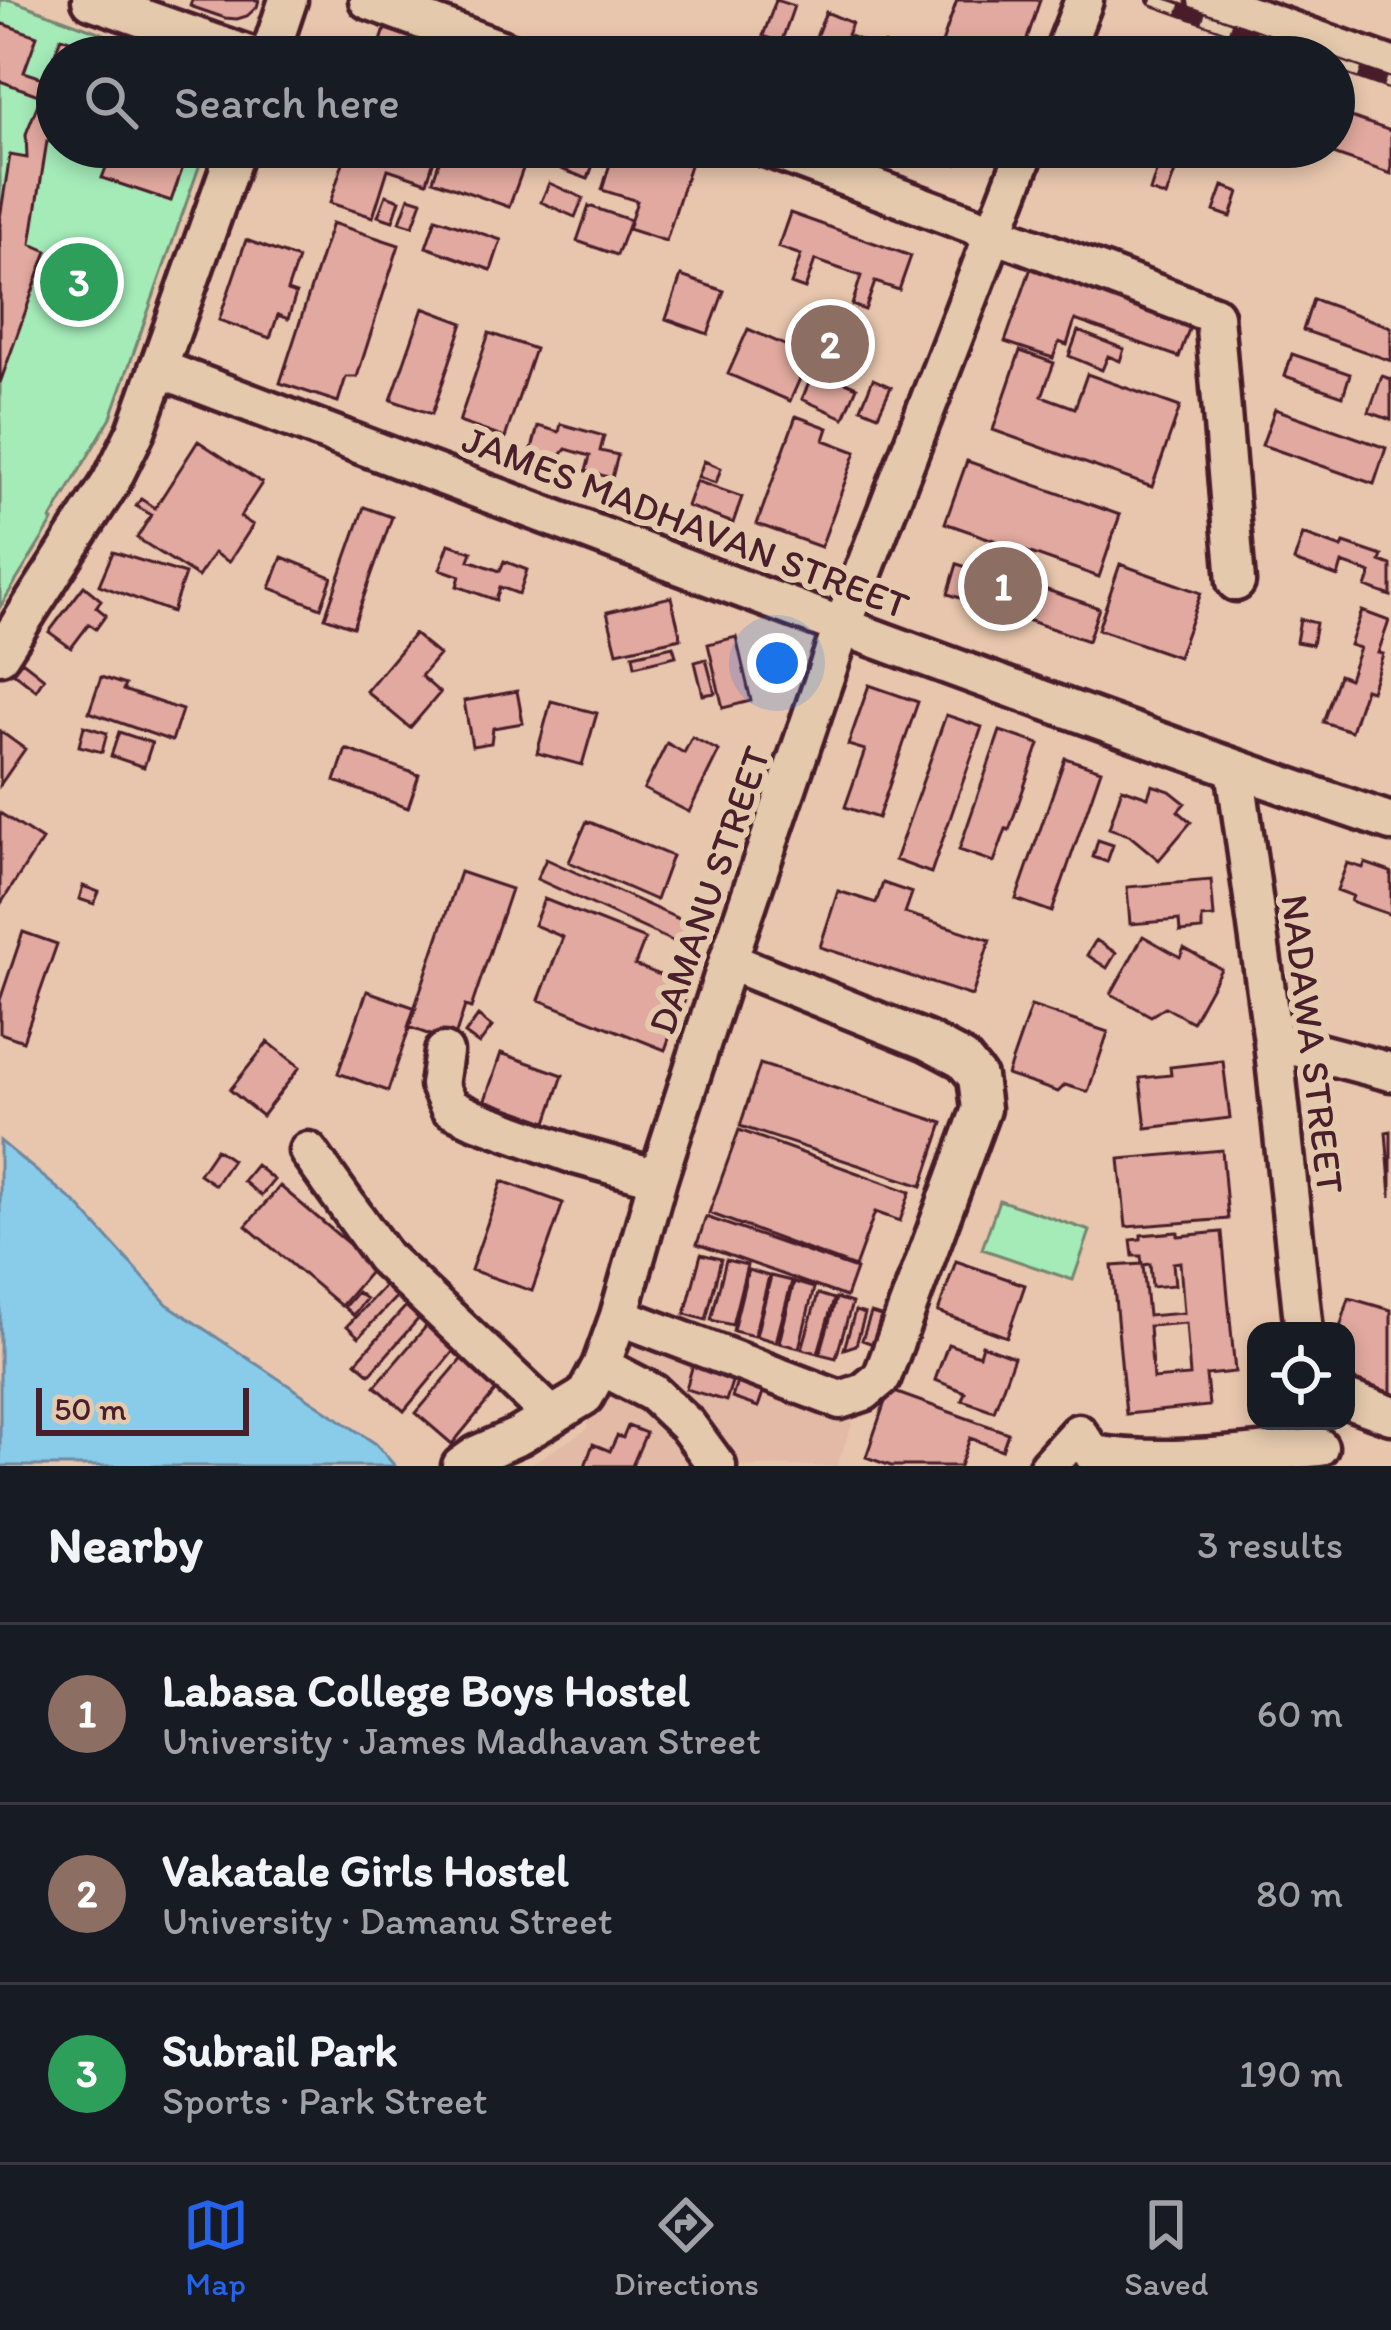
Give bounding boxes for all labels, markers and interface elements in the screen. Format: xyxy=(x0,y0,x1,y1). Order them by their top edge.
search box xyxy=(36,36,1355,168)
icon: search xyxy=(78,69,144,135)
text: Search here xyxy=(174,75,400,129)
pin: 3 xyxy=(40,237,118,327)
pin: 2 xyxy=(791,299,869,389)
street label: JAMES MADHAVAN STREET xyxy=(456,415,916,629)
pin: 1 xyxy=(964,541,1042,631)
your location xyxy=(747,633,807,693)
street label: DAMANU STREET xyxy=(638,740,780,1040)
street label: NADAWA STREET xyxy=(1271,892,1355,1196)
map controls xyxy=(1247,1322,1355,1430)
button: locate xyxy=(1247,1322,1355,1430)
scale bar xyxy=(36,1382,249,1435)
text: 50 m xyxy=(54,1389,127,1428)
text: Nearby xyxy=(48,1514,203,1575)
text: 3 results xyxy=(1197,1521,1343,1568)
text: Labasa College Boys Hostel xyxy=(162,1663,690,1717)
text: 1 xyxy=(78,1690,96,1737)
text: 60 m xyxy=(1257,1690,1343,1737)
text: University · James Madhavan Street xyxy=(162,1717,761,1764)
text: Vakatale Girls Hostel xyxy=(162,1843,569,1897)
text: 2 xyxy=(77,1870,97,1917)
text: 80 m xyxy=(1256,1870,1343,1917)
text: University · Damanu Street xyxy=(162,1897,612,1944)
text: Subrail Park xyxy=(162,2023,398,2077)
text: 3 xyxy=(76,2050,98,2097)
text: 190 m xyxy=(1239,2050,1343,2097)
text: Sports · Park Street xyxy=(162,2077,487,2124)
tab: Map xyxy=(183,2192,249,2303)
tab: Directions xyxy=(614,2192,759,2303)
tab: Saved xyxy=(1124,2192,1208,2303)

